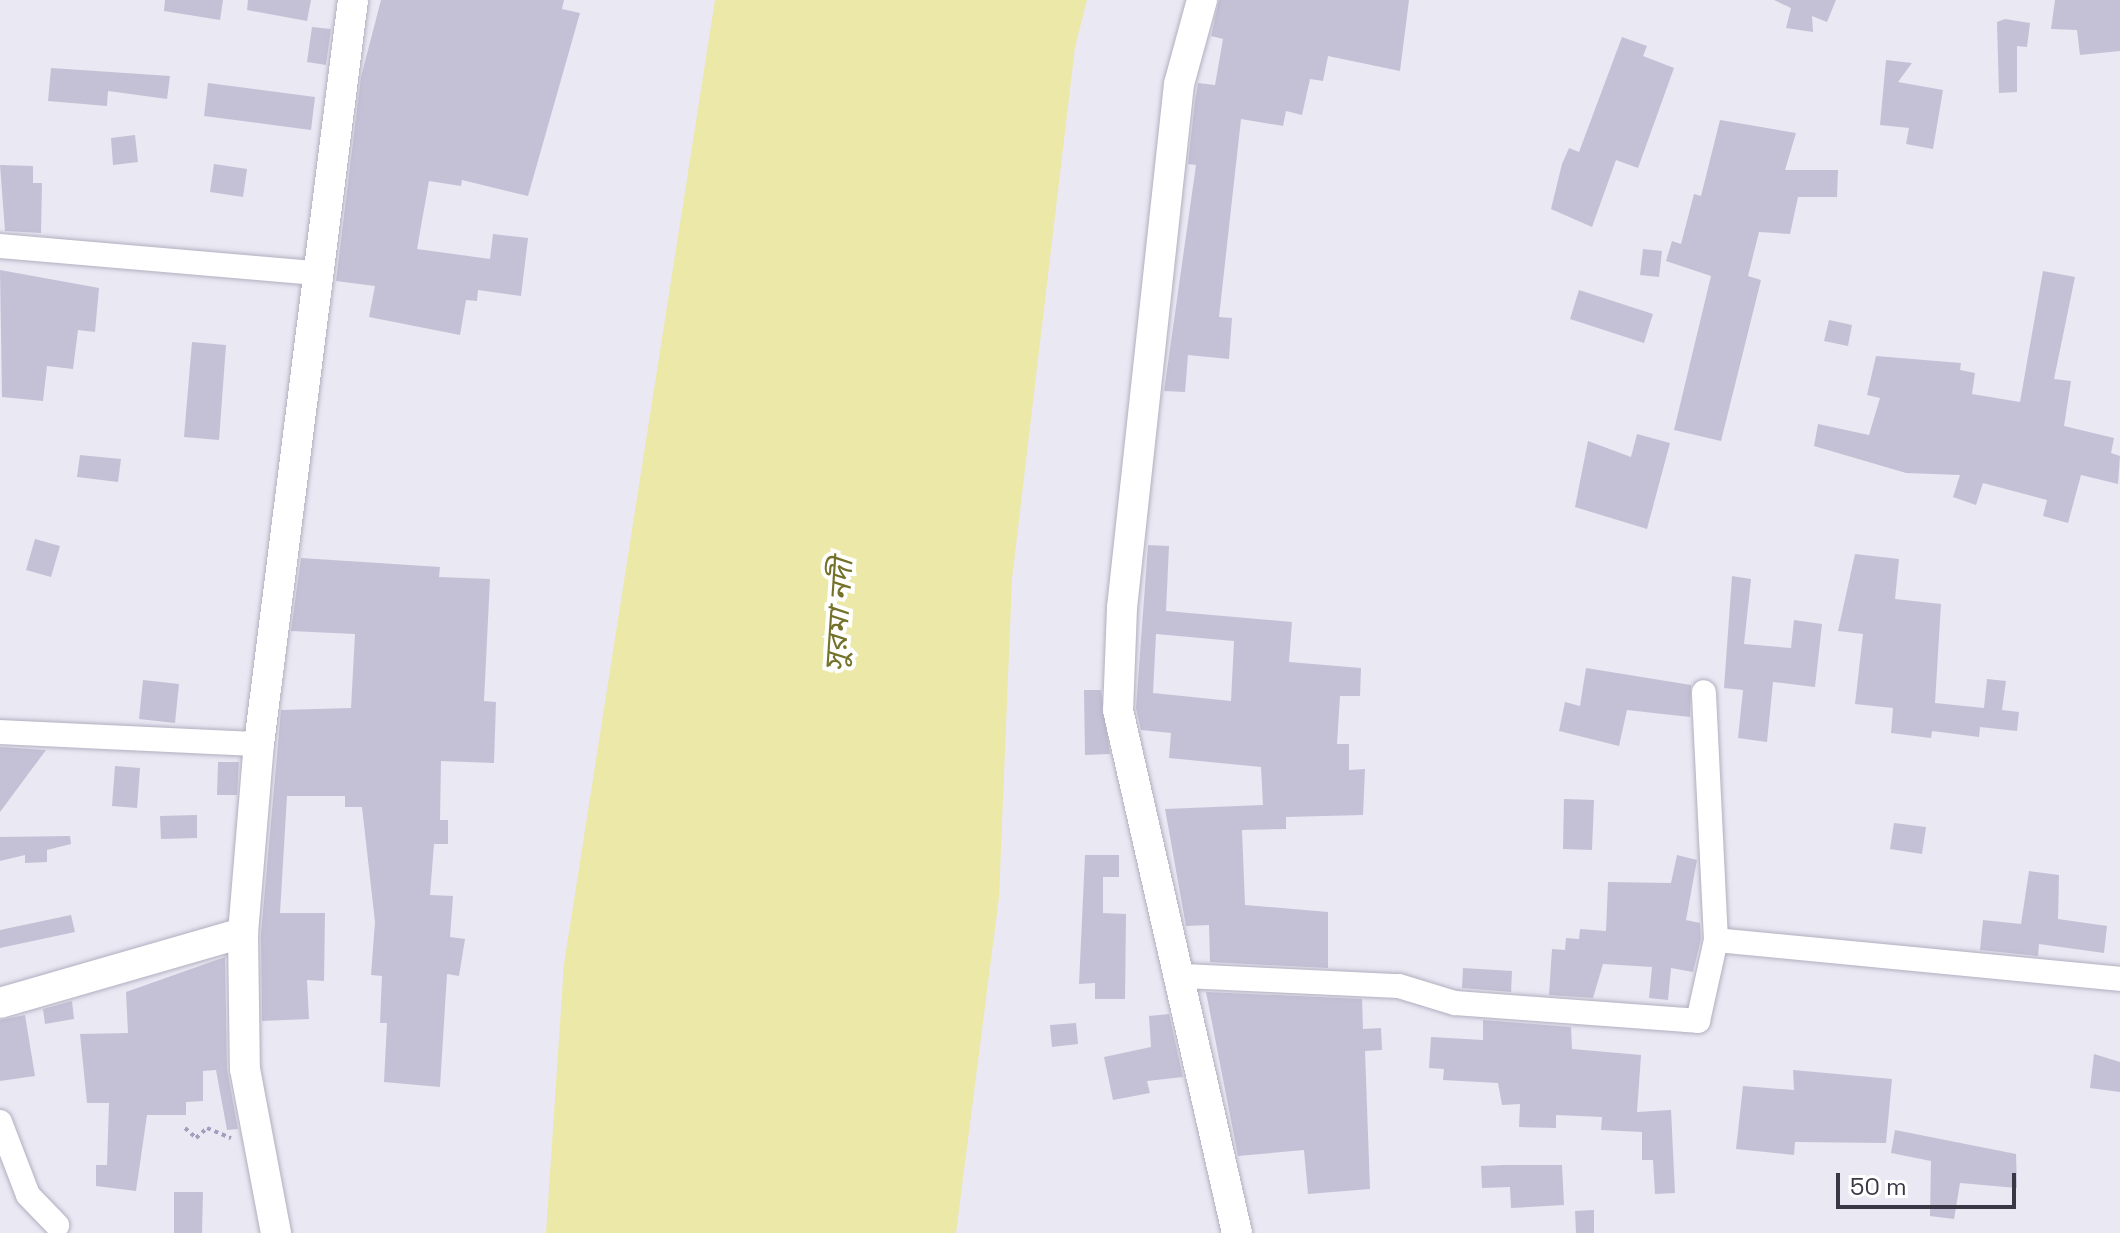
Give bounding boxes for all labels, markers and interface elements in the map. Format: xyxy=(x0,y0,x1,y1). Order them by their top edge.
water label: সুরমা নদী xyxy=(817,557,861,673)
scale bar xyxy=(1840,1157,2020,1207)
text: 50 m xyxy=(1850,1171,1907,1202)

